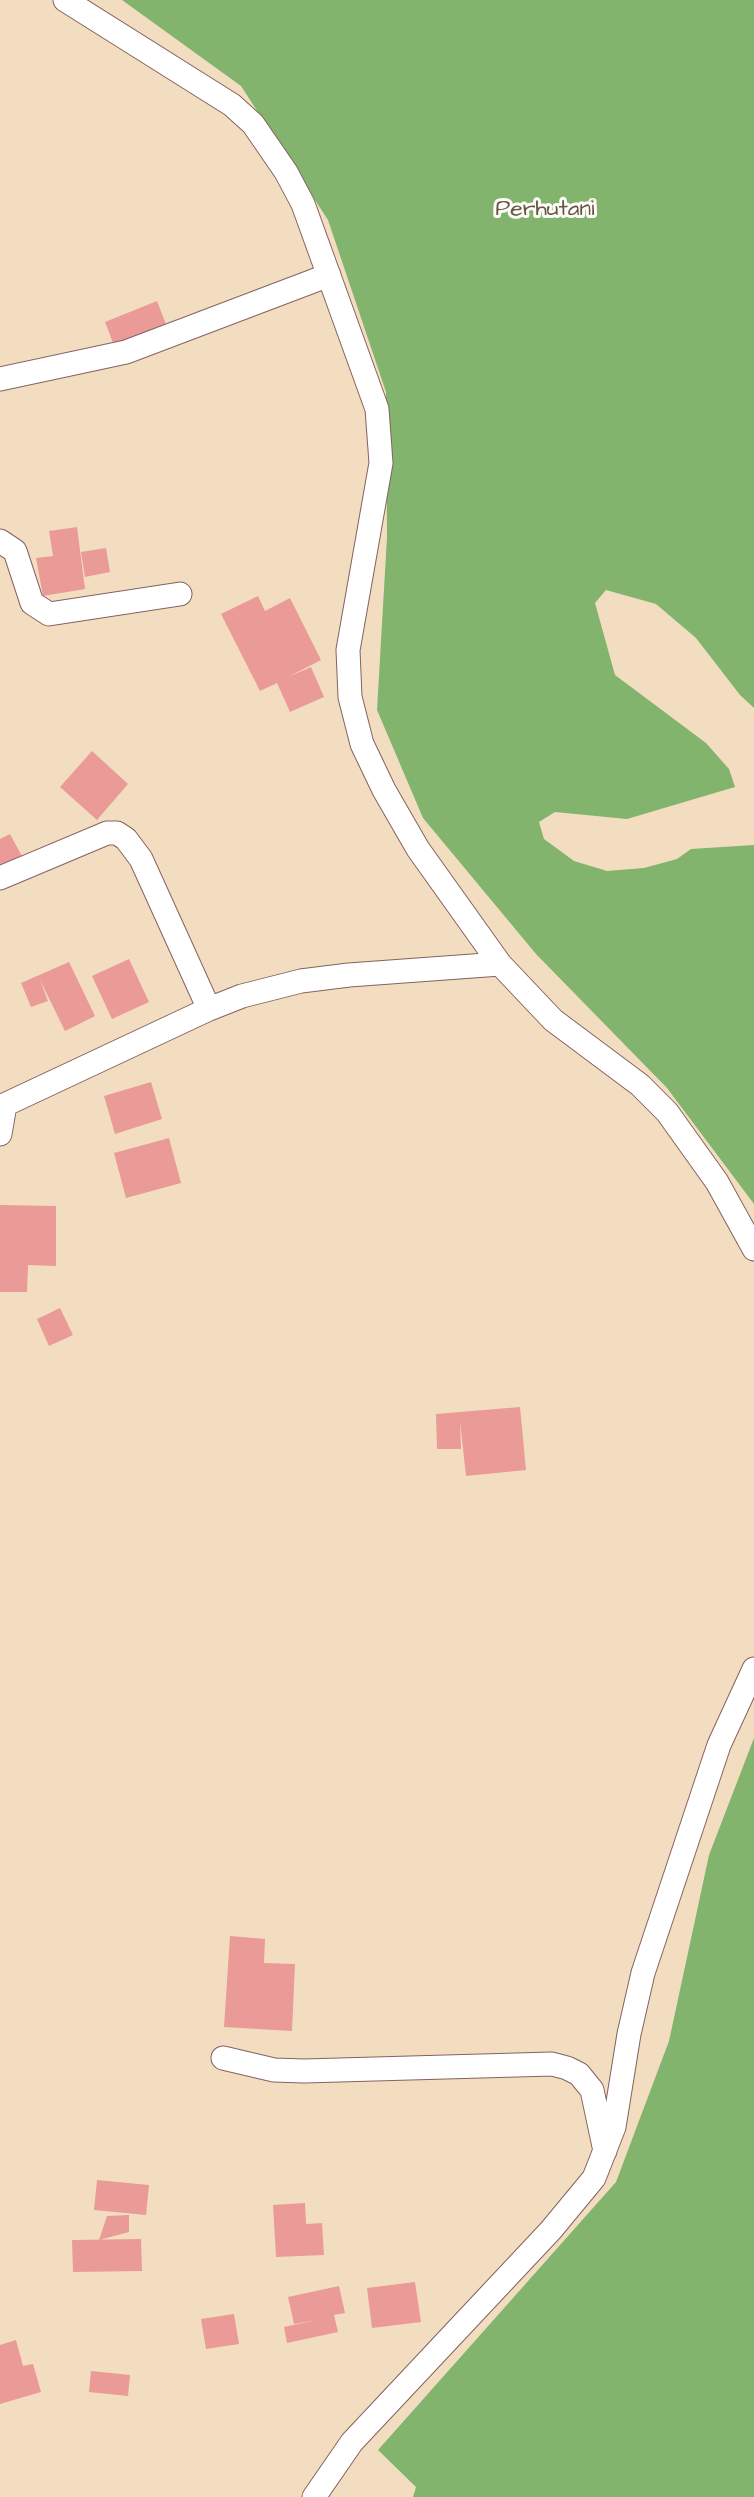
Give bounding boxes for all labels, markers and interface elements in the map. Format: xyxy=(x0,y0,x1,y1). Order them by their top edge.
park label: Perhutani xyxy=(496,196,594,224)

